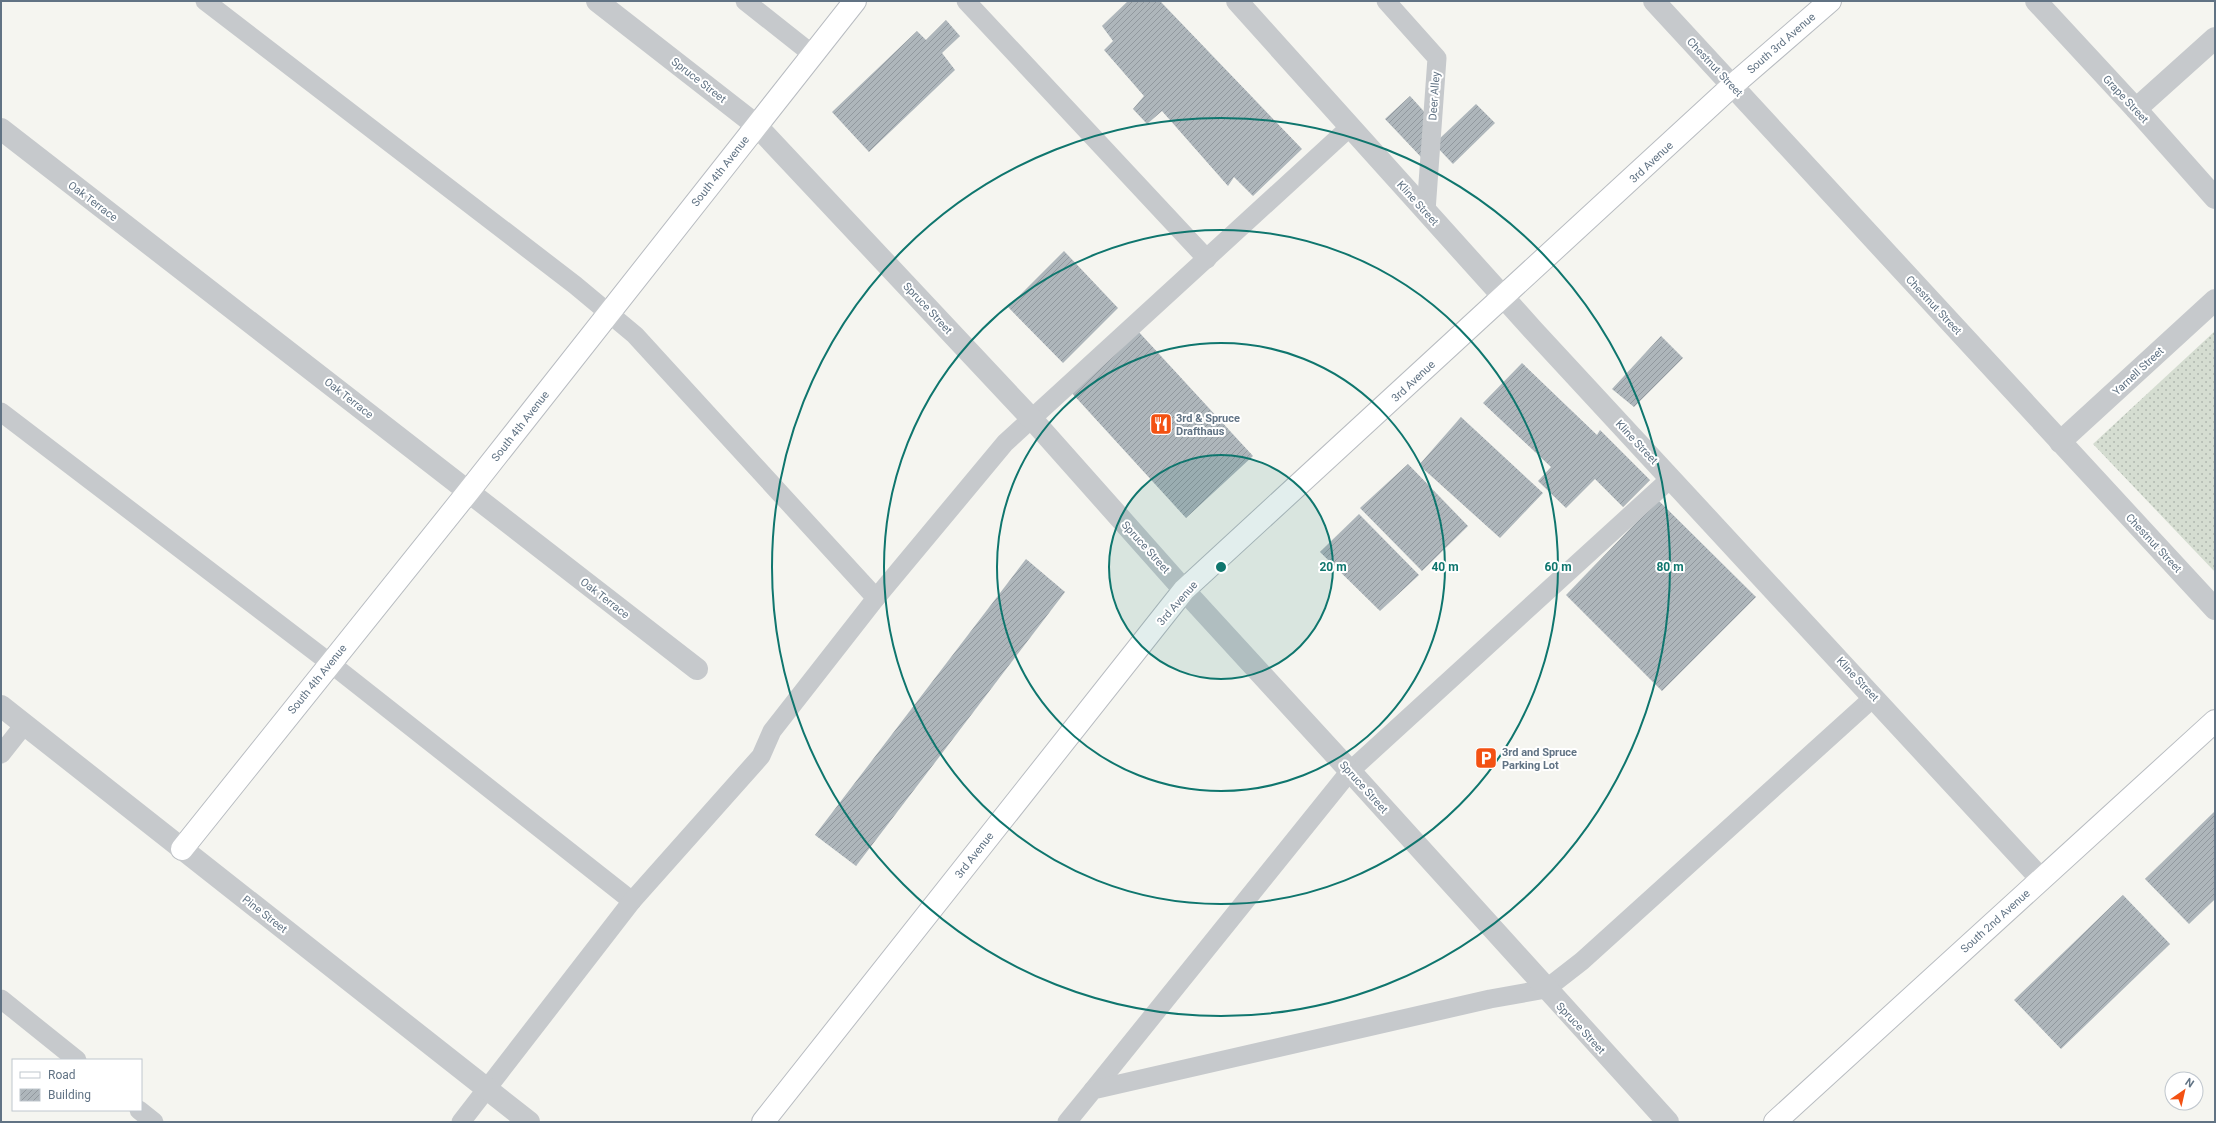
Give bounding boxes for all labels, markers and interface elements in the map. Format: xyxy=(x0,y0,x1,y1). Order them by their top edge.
street label: South 3rd Avenue xyxy=(1745,10,1818,76)
street label: Chestnut Street xyxy=(1684,35,1746,100)
street label: Spruce Street xyxy=(669,55,729,106)
street label: Deer Alley xyxy=(1426,70,1443,121)
street label: Grape Street xyxy=(2100,73,2151,126)
street label: South 4th Avenue xyxy=(689,133,752,209)
street label: 3rd Avenue xyxy=(1627,139,1676,186)
street label: Kline Street xyxy=(1394,178,1441,229)
street label: Oak Terrace xyxy=(65,179,120,224)
street label: Chestnut Street xyxy=(1903,273,1965,338)
street label: Spruce Street xyxy=(900,280,955,337)
street label: Yarnell Street xyxy=(2110,344,2167,398)
street label: 3rd Avenue xyxy=(1389,358,1438,405)
street label: Oak Terrace xyxy=(322,375,376,422)
street label: South 4th Avenue xyxy=(489,388,552,464)
restaurant icon: 3rd & Spruce Drafthaus xyxy=(1148,411,1174,437)
place label: 3rd & Spruce Drafthaus xyxy=(1176,412,1240,438)
street label: Kline Street xyxy=(1613,417,1661,468)
street label: Chestnut Street xyxy=(2123,511,2185,576)
street label: Spruce Street xyxy=(1119,519,1173,576)
centre of rings xyxy=(1214,560,1228,574)
text: 20 m xyxy=(1319,560,1347,574)
text: 40 m xyxy=(1431,560,1459,574)
text: 60 m xyxy=(1544,560,1572,574)
text: 80 m xyxy=(1656,560,1684,574)
street label: Oak Terrace xyxy=(578,575,632,622)
street label: 3rd Avenue xyxy=(1155,578,1200,628)
street label: South 4th Avenue xyxy=(285,642,350,717)
street label: Kline Street xyxy=(1834,654,1882,705)
parking icon: 3rd and Spruce Parking Lot xyxy=(1473,745,1499,771)
place label: 3rd and Spruce Parking Lot xyxy=(1502,746,1577,772)
street label: Spruce Street xyxy=(1337,759,1391,816)
street label: 3rd Avenue xyxy=(952,830,996,881)
street label: South 2nd Avenue xyxy=(1958,887,2033,956)
street label: Pine Street xyxy=(240,893,290,936)
street label: Spruce Street xyxy=(1553,1000,1608,1057)
legend xyxy=(12,1059,142,1111)
text: Road xyxy=(48,1068,76,1082)
north arrow xyxy=(2164,1071,2204,1111)
text: N xyxy=(2182,1076,2196,1091)
text: Building xyxy=(48,1088,91,1102)

